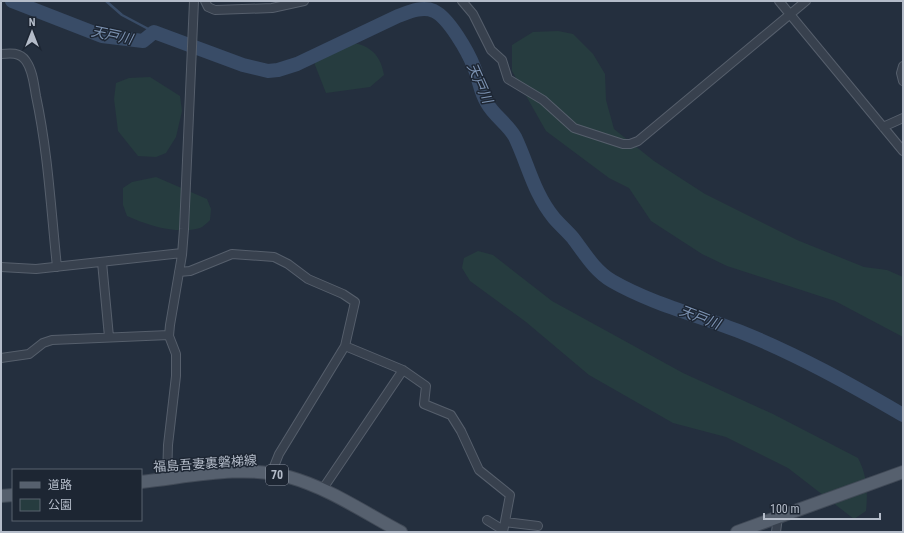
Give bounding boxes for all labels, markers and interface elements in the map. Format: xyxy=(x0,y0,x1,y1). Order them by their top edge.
north arrow xyxy=(12,12,52,52)
text: N xyxy=(29,16,36,29)
water label: 天戸川 xyxy=(90,23,136,48)
water label: 天戸川 xyxy=(464,61,497,107)
water label: 天戸川 xyxy=(678,302,724,333)
street label: 福島吾妻裏磐梯線 xyxy=(153,452,257,475)
road number: 70 xyxy=(266,465,288,485)
legend xyxy=(12,469,142,521)
text: 道路 xyxy=(48,478,72,492)
scale bar xyxy=(764,495,880,521)
text: 公園 xyxy=(48,498,72,512)
text: 100 m xyxy=(770,502,800,516)

